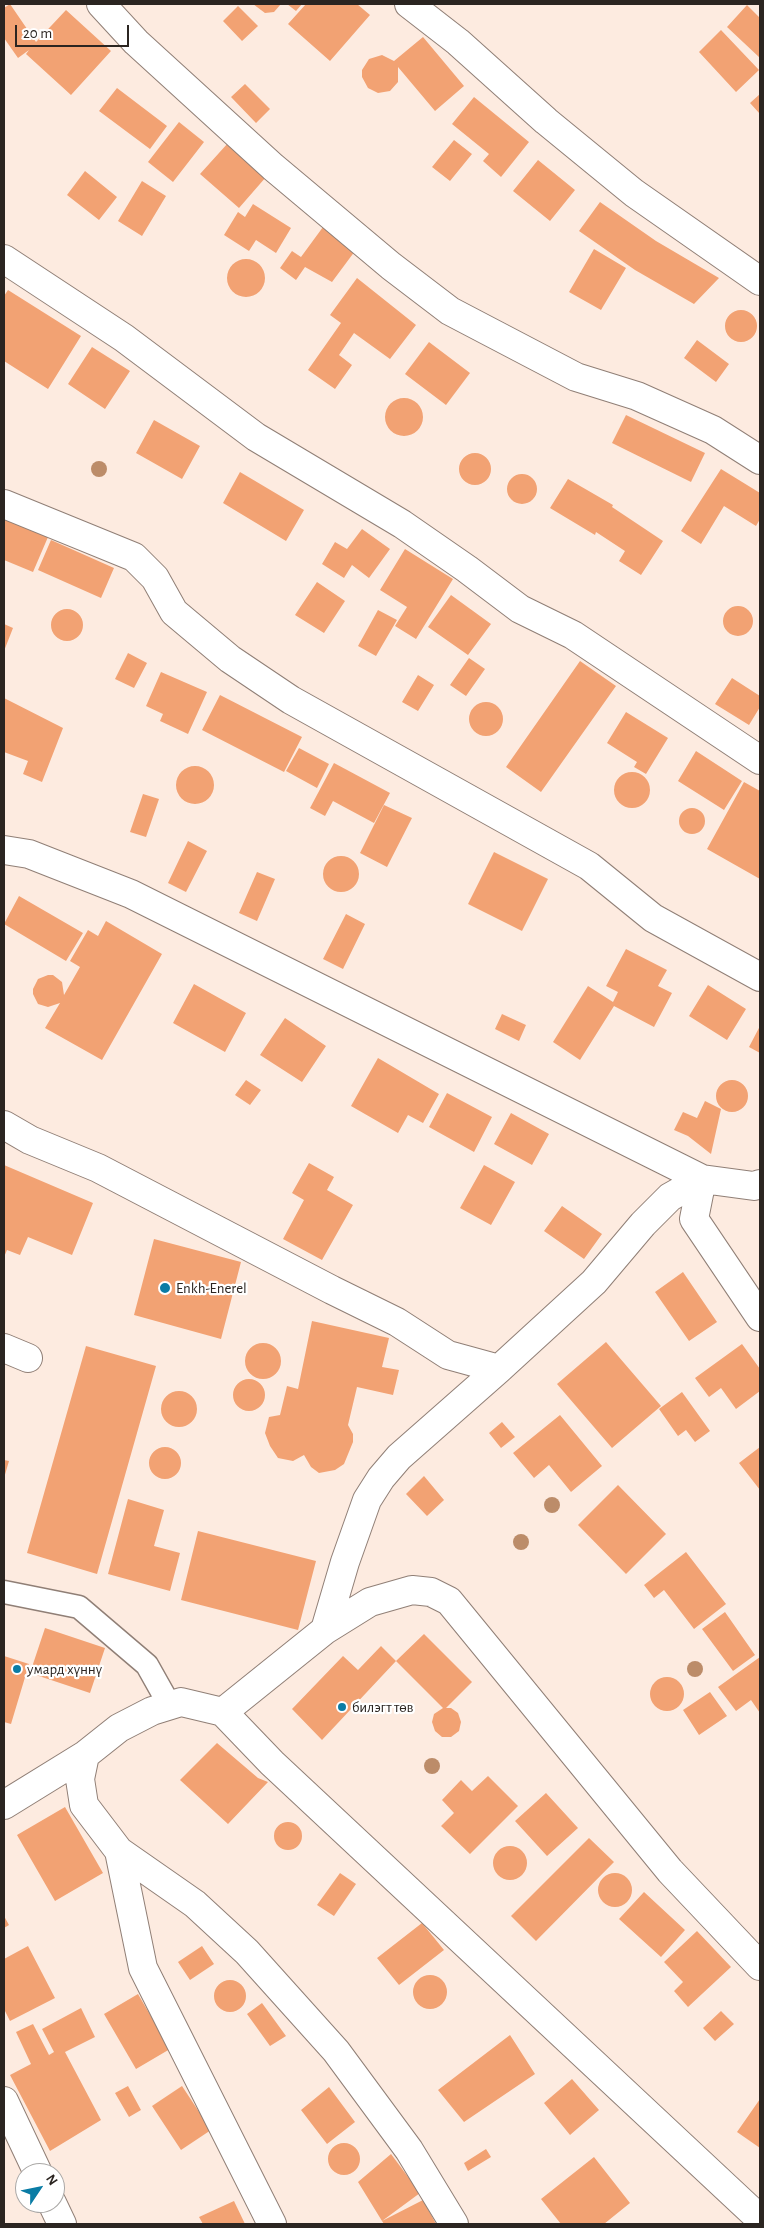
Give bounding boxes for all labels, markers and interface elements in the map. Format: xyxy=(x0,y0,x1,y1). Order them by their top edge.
scale bar xyxy=(18,15,131,47)
text: 20 m xyxy=(23,26,52,41)
place label: Enkh-Enerel xyxy=(176,1279,247,1297)
marker: Enkh-Enerel xyxy=(158,1281,172,1295)
place label: умард хүннү xyxy=(27,1660,102,1678)
marker: умард хүннү xyxy=(11,1663,23,1675)
place label: билэгт төв xyxy=(352,1698,414,1716)
marker: билэгт төв xyxy=(336,1701,348,1713)
north arrow xyxy=(15,2163,65,2213)
text: N xyxy=(43,2172,60,2188)

